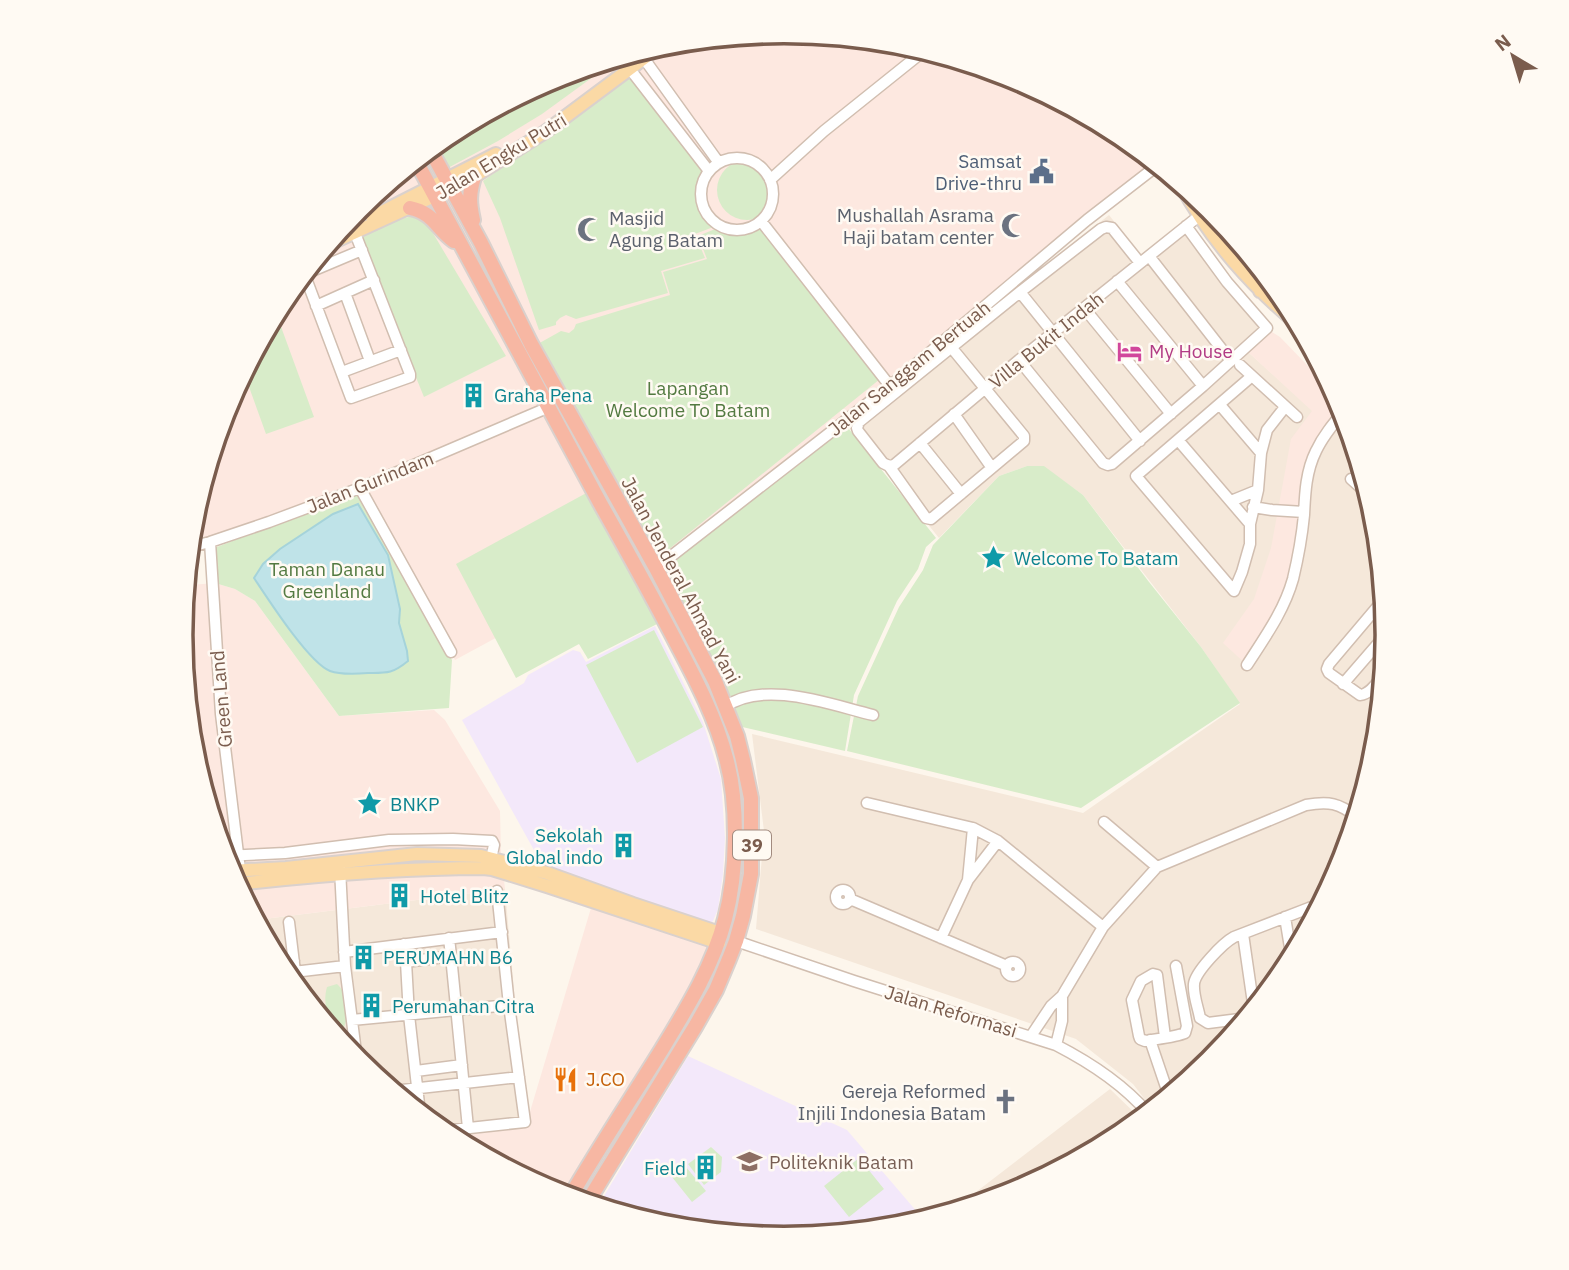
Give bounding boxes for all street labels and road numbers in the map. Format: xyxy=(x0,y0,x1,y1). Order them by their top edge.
street label: Jalan Engku Putri xyxy=(431,108,571,204)
street label: Villa Bukit Indah xyxy=(984,286,1108,394)
street label: Jalan Sanggam Bertuah xyxy=(823,295,995,441)
street label: Jalan Gurindam xyxy=(303,446,437,518)
street label: Jalan Jenderal Ahmad Yani xyxy=(616,473,746,687)
street label: Green Land xyxy=(205,649,237,749)
road number: 39 xyxy=(733,830,771,860)
street label: Jalan Reformasi xyxy=(882,979,1020,1043)

